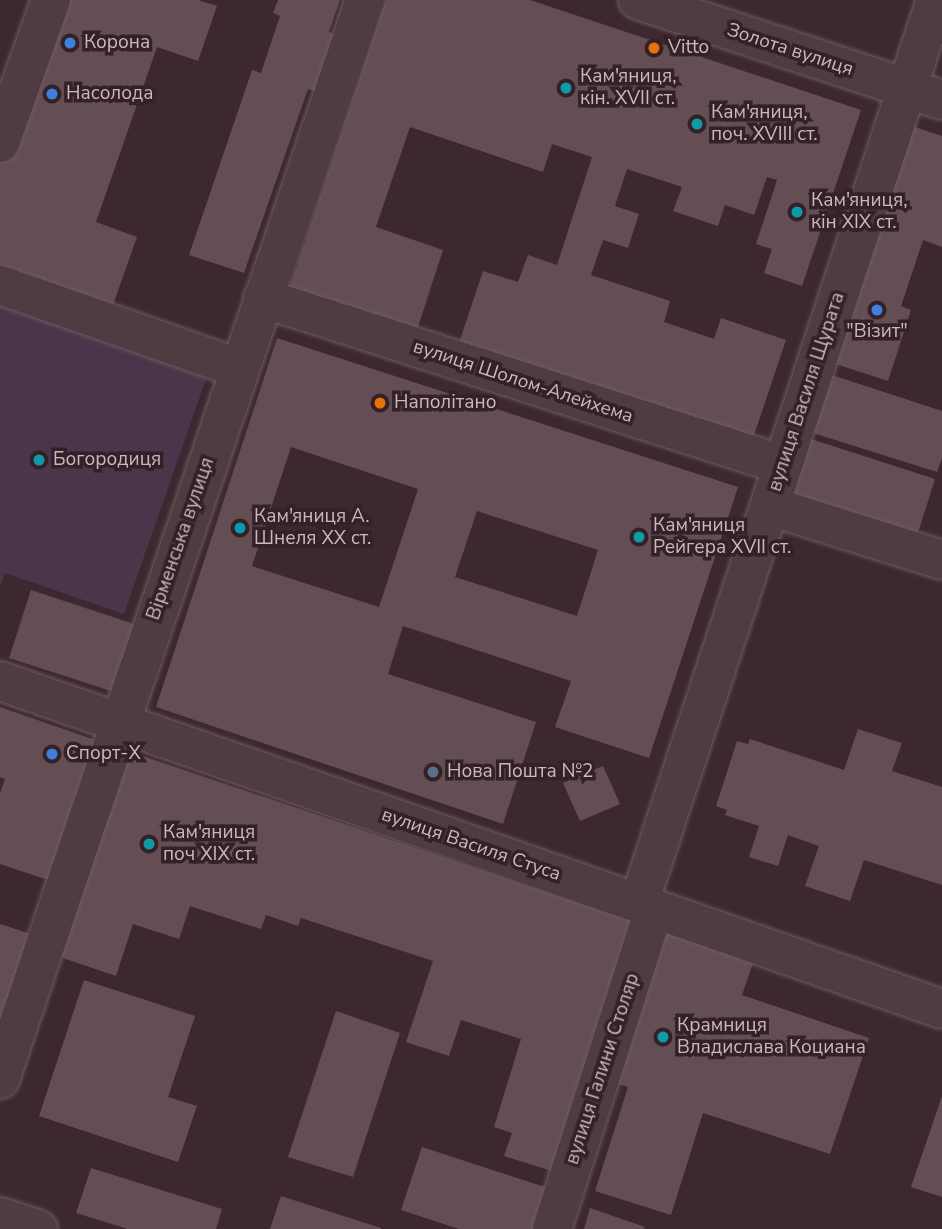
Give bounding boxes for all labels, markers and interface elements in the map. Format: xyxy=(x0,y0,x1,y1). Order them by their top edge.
street label: Золота вулиця xyxy=(724,19,856,81)
place label: Корона xyxy=(84,32,150,54)
marker: Корона xyxy=(62,35,78,51)
place label: Vitto xyxy=(668,37,709,59)
marker: Vitto xyxy=(646,40,662,56)
place label: Кам'яниця, кін. XVII ст. xyxy=(580,66,677,110)
marker: Кам'яниця, кін. XVII ст. xyxy=(558,80,574,96)
place label: Насолода xyxy=(66,83,153,105)
marker: Насолода xyxy=(44,86,60,102)
place label: Кам'яниця, поч. XVIII ст. xyxy=(711,102,818,146)
marker: Кам'яниця, поч. XVIII ст. xyxy=(689,116,705,132)
place label: Кам'яниця, кін XIX ст. xyxy=(811,190,908,234)
marker: Кам'яниця, кін XIX ст. xyxy=(789,204,805,220)
street label: вулиця Василя Щурата xyxy=(764,290,850,494)
marker: "Візит" xyxy=(869,302,885,318)
place label: "Візит" xyxy=(846,321,908,343)
street label: вулиця Шолом-Алейхема xyxy=(410,336,636,428)
place label: Наполітано xyxy=(394,392,496,414)
marker: Наполітано xyxy=(372,395,388,411)
place label: Богородиця xyxy=(53,449,161,471)
marker: Богородиця xyxy=(31,452,47,468)
street label: Вірменська вулиця xyxy=(142,455,220,623)
place label: Кам'яниця А. Шнеля XX cт. xyxy=(254,506,371,550)
place label: Кам'яниця Рейгера XVII ст. xyxy=(653,515,791,559)
marker: Кам'яниця А. Шнеля XX cт. xyxy=(232,520,248,536)
marker: Кам'яниця Рейгера XVII ст. xyxy=(631,529,647,545)
place label: Спорт-X xyxy=(66,743,141,765)
marker: Спорт-X xyxy=(44,746,60,762)
place label: Нова Пошта №2 xyxy=(447,761,593,783)
marker: Нова Пошта №2 xyxy=(425,764,441,780)
street label: вулиця Василя Стуса xyxy=(379,804,563,886)
place label: Кам'яниця поч XIX ст. xyxy=(163,822,255,866)
marker: Кам'яниця поч XIX ст. xyxy=(141,836,157,852)
street label: вулиця Галини Столяр xyxy=(561,971,645,1167)
place label: Крамниця Владислава Коциана xyxy=(677,1015,866,1059)
marker: Крамниця Владислава Коциана xyxy=(655,1029,671,1045)

